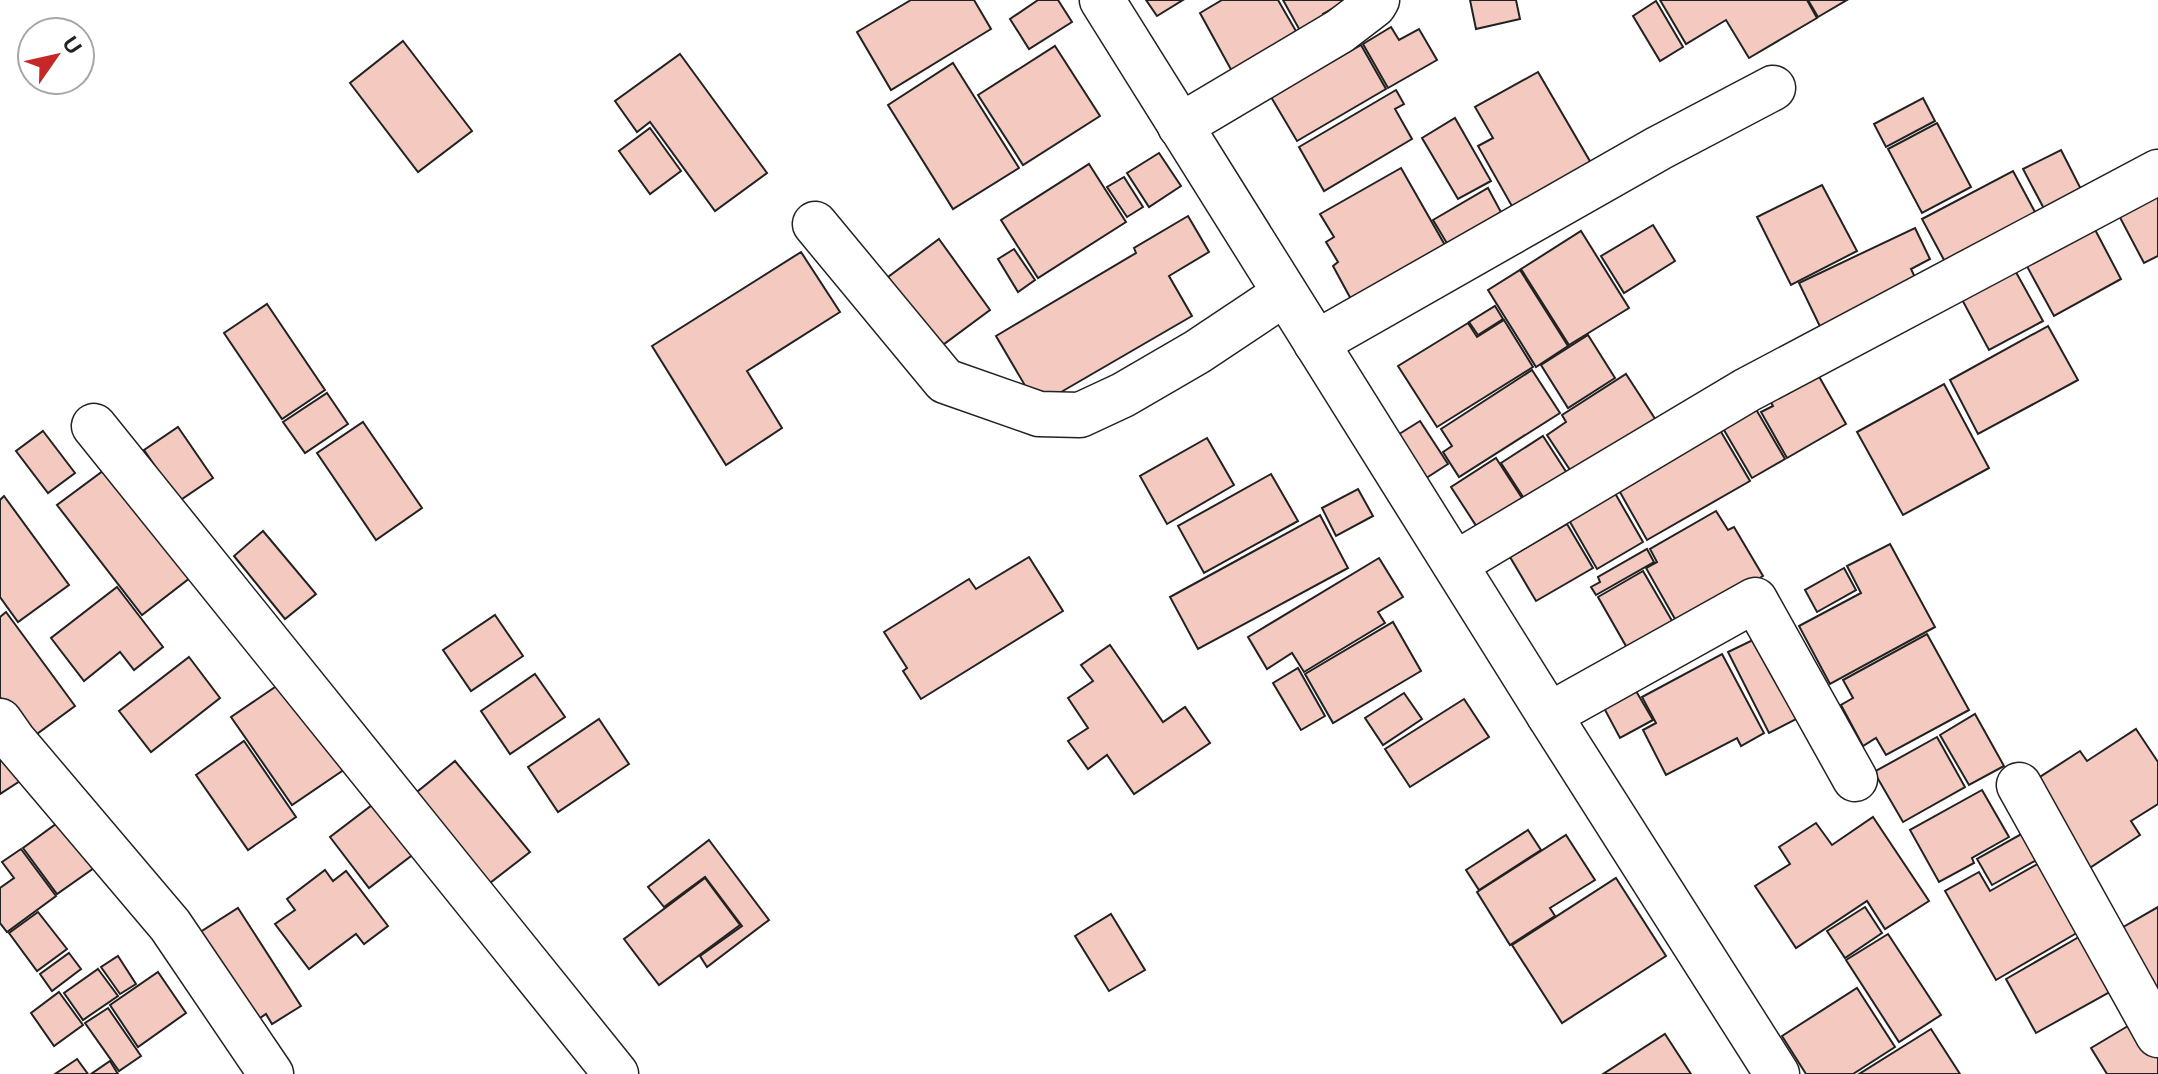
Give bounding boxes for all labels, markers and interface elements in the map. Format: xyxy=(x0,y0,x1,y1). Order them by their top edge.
north arrow xyxy=(16,16,96,96)
text: U xyxy=(57,32,87,59)

